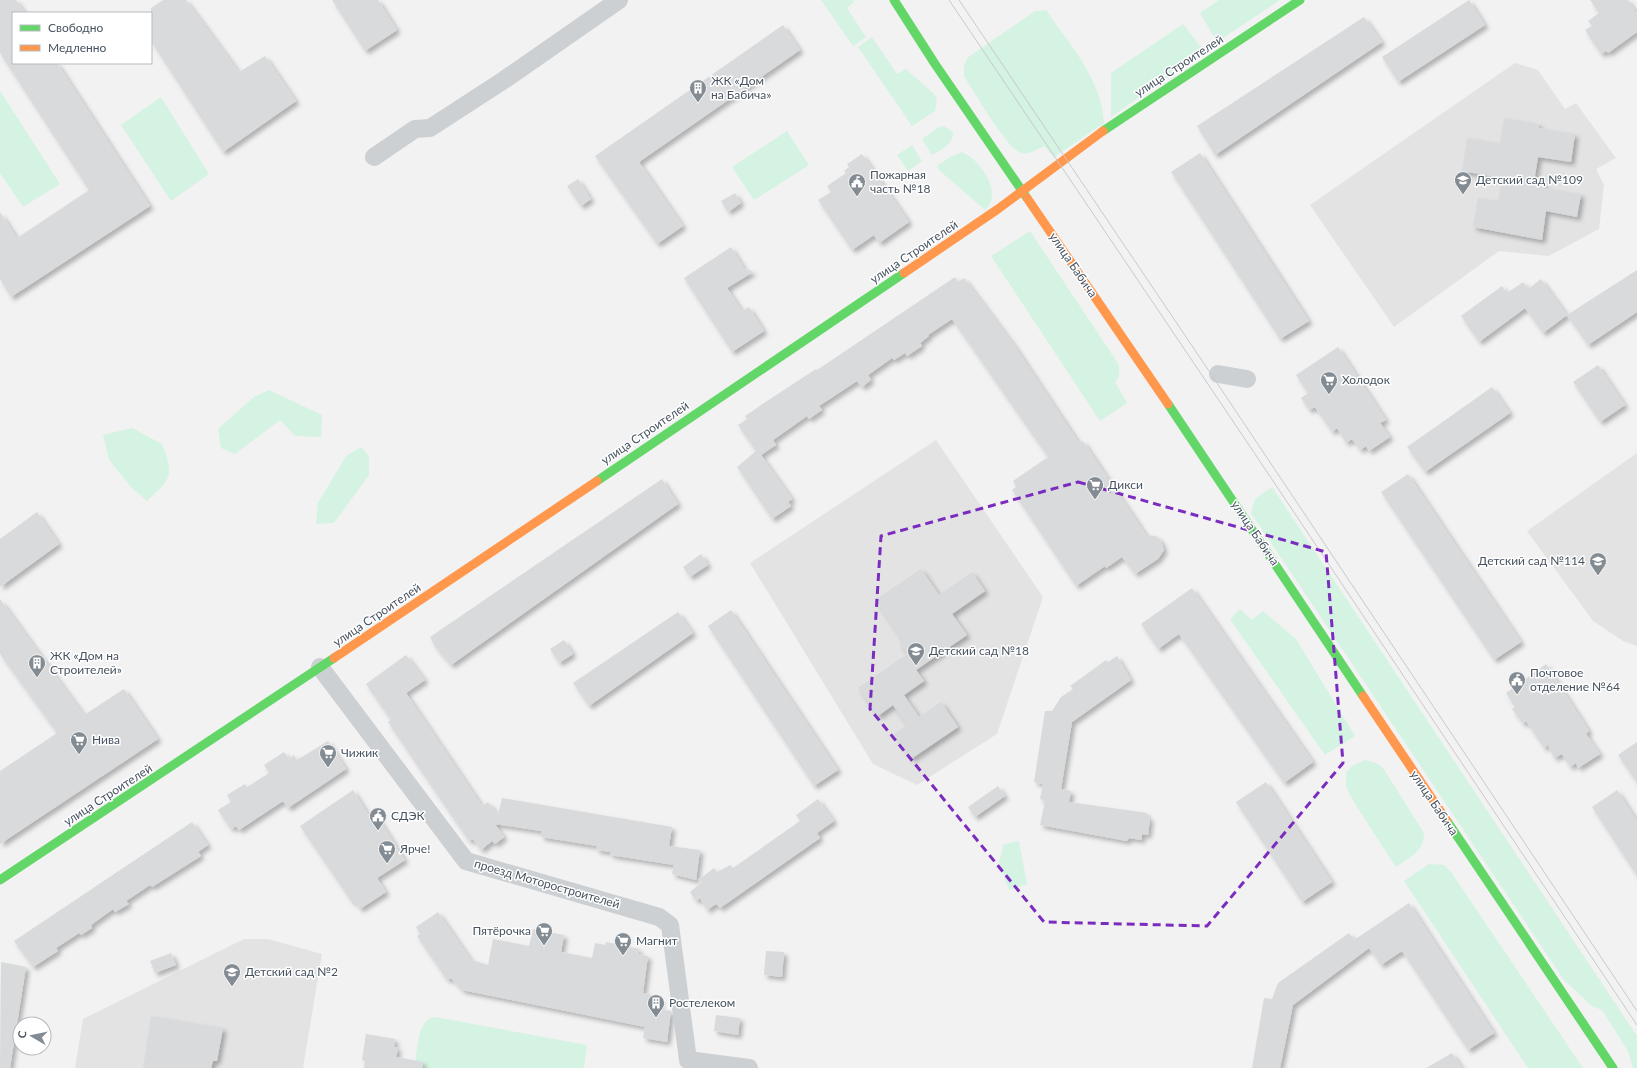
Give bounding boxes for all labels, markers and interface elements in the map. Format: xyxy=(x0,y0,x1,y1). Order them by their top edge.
legend xyxy=(12,12,152,64)
text: Свободно xyxy=(48,20,104,35)
street label: улица Строителей xyxy=(1132,31,1226,100)
text: Медленно xyxy=(48,40,107,55)
place label: ЖК «Дом на Бабича» xyxy=(711,73,771,102)
building icon: ЖК «Дом на Бабича» xyxy=(688,78,708,103)
place label: Пожарная часть №18 xyxy=(870,167,931,196)
school or university icon: Детский сад №109 xyxy=(1453,170,1473,195)
public building icon: Пожарная часть №18 xyxy=(847,172,867,197)
place label: Детский сад №109 xyxy=(1476,172,1583,187)
street label: улица Строителей xyxy=(867,217,960,286)
street label: улица Бабича xyxy=(1046,229,1101,300)
supermarket icon: Холодок xyxy=(1319,370,1339,395)
place label: Холодок xyxy=(1342,372,1391,387)
street label: улица Строителей xyxy=(598,398,691,467)
supermarket icon: Дикси xyxy=(1085,475,1105,500)
place label: Дикси xyxy=(1108,477,1143,492)
street label: улица Бабича xyxy=(1228,497,1283,568)
school or university icon: Детский сад №114 xyxy=(1588,551,1608,576)
place label: Детский сад №114 xyxy=(1478,553,1585,568)
street label: улица Строителей xyxy=(330,580,423,649)
school or university icon: Детский сад №18 xyxy=(906,641,926,666)
place label: Детский сад №18 xyxy=(929,643,1029,658)
place label: ЖК «Дом на Строителей» xyxy=(50,648,122,677)
building icon: ЖК «Дом на Строителей» xyxy=(27,653,47,678)
place label: Почтовое отделение №64 xyxy=(1530,665,1620,694)
public building icon: Почтовое отделение №64 xyxy=(1507,670,1527,695)
supermarket icon: Нива xyxy=(69,730,89,755)
place label: Нива xyxy=(92,732,120,747)
supermarket icon: Чижик xyxy=(318,743,338,768)
place label: Чижик xyxy=(341,745,379,760)
street label: улица Строителей xyxy=(61,760,155,829)
street label: улица Бабича xyxy=(1407,767,1462,838)
public building icon: СДЭК xyxy=(368,806,388,831)
place label: СДЭК xyxy=(391,808,425,823)
supermarket icon: Ярче! xyxy=(377,839,397,864)
place label: Ярче! xyxy=(399,841,430,856)
street label: проезд Моторостроителей xyxy=(473,856,622,912)
supermarket icon: Пятёрочка xyxy=(534,921,554,946)
place label: Пятёрочка xyxy=(472,923,531,938)
supermarket icon: Магнит xyxy=(613,931,633,956)
place label: Магнит xyxy=(636,933,678,948)
school or university icon: Детский сад №2 xyxy=(222,962,242,987)
place label: Детский сад №2 xyxy=(245,964,338,979)
building icon: Ростелеком xyxy=(646,993,666,1018)
place label: Ростелеком xyxy=(669,995,735,1010)
north arrow xyxy=(12,1016,52,1056)
text: С xyxy=(15,1029,29,1039)

